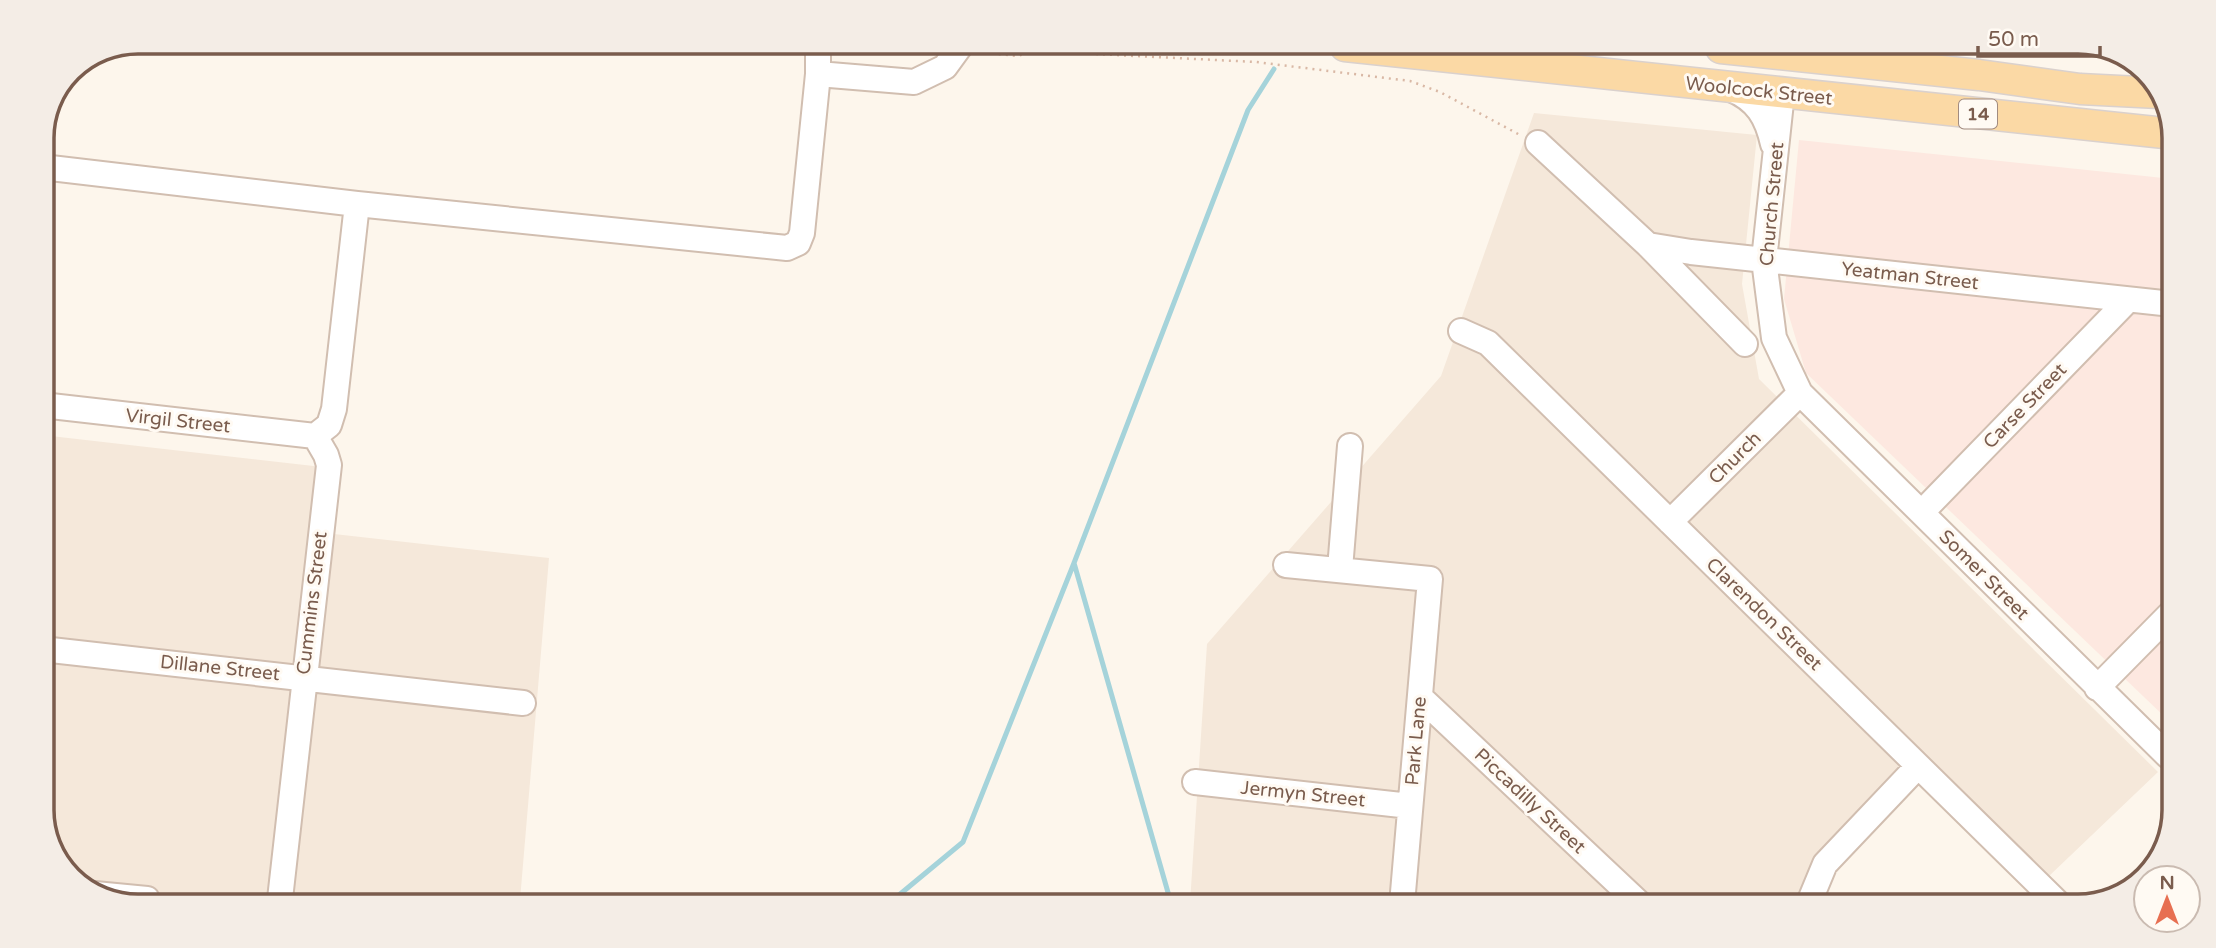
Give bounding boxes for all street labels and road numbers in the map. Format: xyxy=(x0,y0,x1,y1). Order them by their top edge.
street label: Woolcock Street xyxy=(1684,72,1834,110)
road number: 14 xyxy=(1959,100,1997,128)
street label: Church Street xyxy=(1756,141,1788,267)
street label: Yeatman Street xyxy=(1840,258,1980,294)
street label: Carse Street xyxy=(1979,359,2071,453)
street label: Virgil Street xyxy=(124,405,232,437)
street label: Church xyxy=(1704,427,1766,489)
street label: Somer Street xyxy=(1935,526,2033,624)
street label: Cummins Street xyxy=(292,530,332,676)
street label: Clarendon Street xyxy=(1702,553,1826,675)
street label: Dillane Street xyxy=(159,651,281,685)
street label: Park Lane xyxy=(1401,695,1431,787)
street label: Piccadilly Street xyxy=(1470,744,1590,858)
street label: Jermyn Street xyxy=(1240,777,1366,811)

